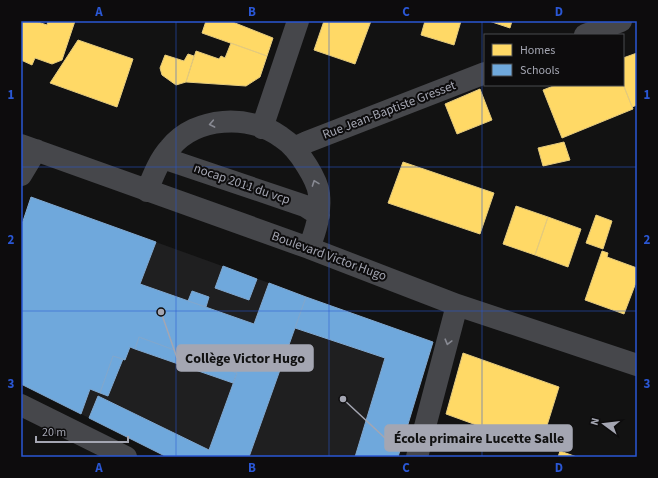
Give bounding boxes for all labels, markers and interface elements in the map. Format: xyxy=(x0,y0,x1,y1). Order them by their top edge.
text: A xyxy=(94,3,103,21)
text: B xyxy=(248,3,256,21)
text: C xyxy=(402,3,410,21)
text: D xyxy=(555,3,563,21)
legend xyxy=(484,34,624,86)
text: Homes xyxy=(520,42,555,59)
text: Schools xyxy=(520,62,560,79)
street label: Rue Jean-Baptiste Gresset xyxy=(320,76,459,144)
text: 1 xyxy=(8,86,15,104)
text: 1 xyxy=(644,86,651,104)
one-way arrow xyxy=(209,119,216,127)
street label: nocap 2011 du vcp xyxy=(191,159,293,209)
one-way arrow xyxy=(311,180,320,187)
street label: Boulevard Victor Hugo xyxy=(269,227,389,285)
text: 2 xyxy=(8,231,15,249)
text: 2 xyxy=(644,231,651,249)
one-way arrow xyxy=(444,339,453,346)
callout: Collège Victor Hugo xyxy=(177,345,313,371)
text: Collège Victor Hugo xyxy=(185,349,305,369)
text: 3 xyxy=(8,375,15,393)
text: 3 xyxy=(644,375,651,393)
north arrow xyxy=(584,404,624,444)
text: N xyxy=(587,416,603,427)
scale bar xyxy=(36,418,128,444)
text: 20 m xyxy=(42,424,66,441)
callout: École primaire Lucette Salle xyxy=(385,425,572,451)
text: École primaire Lucette Salle xyxy=(394,429,564,449)
text: A xyxy=(94,459,103,477)
text: B xyxy=(248,459,256,477)
text: C xyxy=(402,459,410,477)
text: D xyxy=(555,459,563,477)

